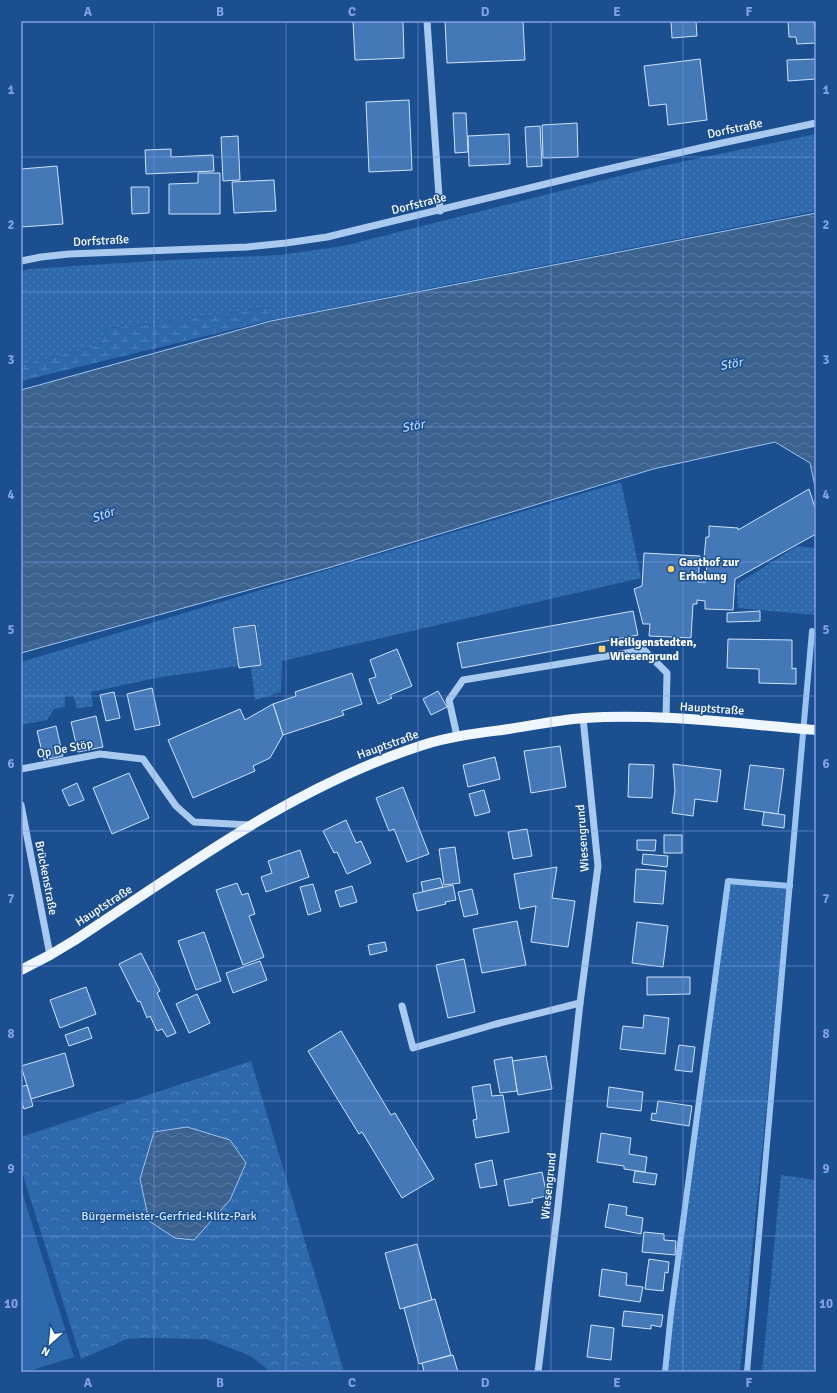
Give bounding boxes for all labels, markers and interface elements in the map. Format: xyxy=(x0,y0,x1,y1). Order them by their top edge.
text: A xyxy=(84,4,93,20)
text: B xyxy=(216,4,224,20)
text: C xyxy=(348,4,356,20)
text: D xyxy=(481,4,490,20)
text: E xyxy=(613,4,621,20)
text: F xyxy=(746,4,753,20)
text: 1 xyxy=(7,82,15,98)
text: 1 xyxy=(822,82,830,98)
street label: Dorfstraße xyxy=(706,116,764,142)
street label: Dorfstraße xyxy=(390,190,448,218)
text: 2 xyxy=(7,217,15,233)
text: 2 xyxy=(822,217,830,233)
street label: Dorfstraße xyxy=(73,232,129,250)
text: 3 xyxy=(7,352,15,368)
text: 3 xyxy=(822,352,830,368)
water label: Stör xyxy=(718,354,746,374)
water label: Stör xyxy=(400,416,428,436)
text: 4 xyxy=(7,487,15,503)
text: 4 xyxy=(822,487,830,503)
water label: Stör xyxy=(89,503,119,526)
place label: Gasthof zur Erholung xyxy=(679,555,740,584)
marker: Gasthof zur Erholung xyxy=(666,564,676,574)
text: 5 xyxy=(7,622,15,638)
text: 5 xyxy=(822,622,830,638)
place label: Heiligenstedten, Wiesengrund xyxy=(610,635,697,664)
marker: Heiligenstedten, Wiesengrund xyxy=(597,644,607,654)
street label: Hauptstraße xyxy=(679,699,745,719)
street label: Hauptstraße xyxy=(355,727,421,763)
street label: Op De Stöp xyxy=(36,736,94,762)
text: 6 xyxy=(7,756,15,772)
text: 6 xyxy=(822,756,830,772)
street label: Wiesengrund xyxy=(573,804,593,872)
street label: Brückenstraße xyxy=(31,840,61,916)
street label: Hauptstraße xyxy=(73,882,135,930)
text: 7 xyxy=(7,891,15,907)
text: 7 xyxy=(822,891,830,907)
text: 8 xyxy=(7,1026,15,1042)
text: 8 xyxy=(822,1026,830,1042)
street label: Wiesengrund xyxy=(538,1152,560,1220)
text: 9 xyxy=(7,1161,15,1177)
text: 9 xyxy=(822,1161,830,1177)
park label: Bürgermeister-Gerfried-Klitz-Park xyxy=(81,1209,257,1224)
text: 10 xyxy=(4,1296,18,1312)
text: 10 xyxy=(819,1296,833,1312)
north arrow xyxy=(30,1323,70,1363)
text: N xyxy=(39,1344,52,1359)
text: A xyxy=(84,1375,93,1391)
text: B xyxy=(216,1375,224,1391)
text: C xyxy=(348,1375,356,1391)
text: D xyxy=(481,1375,490,1391)
text: E xyxy=(613,1375,621,1391)
text: F xyxy=(746,1375,753,1391)

